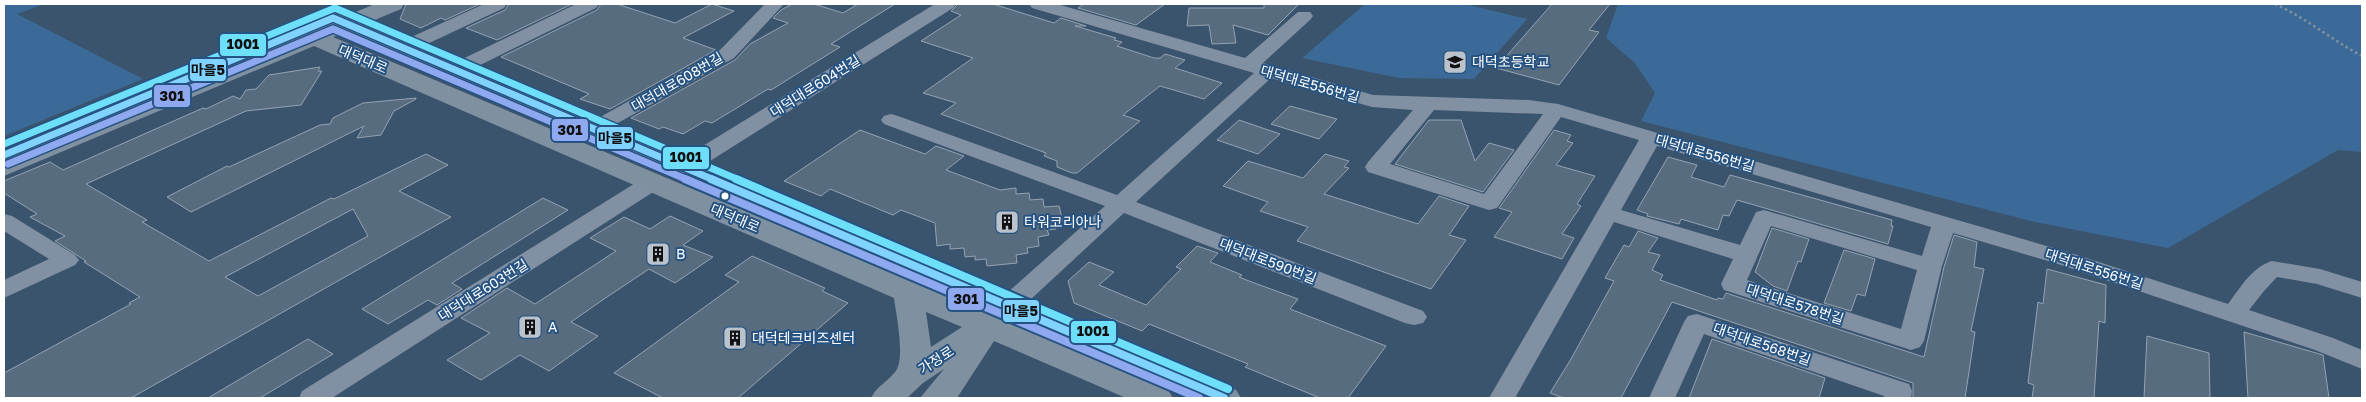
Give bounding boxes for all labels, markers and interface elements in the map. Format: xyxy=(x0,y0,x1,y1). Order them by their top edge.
line badge: 1001 xyxy=(219,33,267,57)
text: 1001 xyxy=(227,35,259,52)
street label: 대덕대로 xyxy=(336,41,390,76)
street label: 대덕대로608번길 xyxy=(628,48,726,115)
school or university icon: 대덕초등학교 xyxy=(1442,49,1468,75)
street label: 대덕대로604번길 xyxy=(767,51,863,120)
place label: 대덕초등학교 xyxy=(1472,53,1549,70)
line badge: 마을5 xyxy=(189,58,227,82)
text: 마을5 xyxy=(191,61,226,78)
street label: 대덕대로556번길 xyxy=(1259,61,1362,106)
line badge: 301 xyxy=(153,84,191,108)
text: 301 xyxy=(160,87,184,104)
line badge: 301 xyxy=(551,118,589,142)
text: 301 xyxy=(558,121,582,138)
line badge: 마을5 xyxy=(596,126,634,150)
text: 마을5 xyxy=(598,129,633,146)
street label: 대덕대로556번길 xyxy=(1654,130,1757,175)
line badge: 1001 xyxy=(662,146,710,170)
text: 1001 xyxy=(670,148,702,165)
unlabelled marker xyxy=(720,191,730,201)
street label: 대덕대로 xyxy=(708,200,762,235)
building icon: 타워코리아나 xyxy=(994,209,1020,235)
place label: 타워코리아나 xyxy=(1024,213,1101,230)
street label: 대덕대로590번길 xyxy=(1217,234,1319,287)
building icon: B xyxy=(645,241,671,267)
place label: B xyxy=(676,245,685,262)
street label: 대덕대로556번길 xyxy=(2043,245,2145,292)
street label: 대덕대로603번길 xyxy=(435,255,531,324)
street label: 대덕대로578번길 xyxy=(1744,280,1846,327)
line badge: 301 xyxy=(947,287,985,311)
text: 301 xyxy=(954,290,978,307)
line badge: 마을5 xyxy=(1002,299,1040,323)
text: 마을5 xyxy=(1004,302,1039,319)
building icon: A xyxy=(517,314,543,340)
place label: A xyxy=(548,318,558,335)
street label: 대덕대로568번길 xyxy=(1711,319,1813,368)
line badge: 1001 xyxy=(1070,320,1117,344)
text: 1001 xyxy=(1077,322,1109,339)
building icon: 대덕테크비즈센터 xyxy=(722,325,748,351)
place label: 대덕테크비즈센터 xyxy=(752,329,855,346)
street label: 가정로 xyxy=(915,342,957,377)

